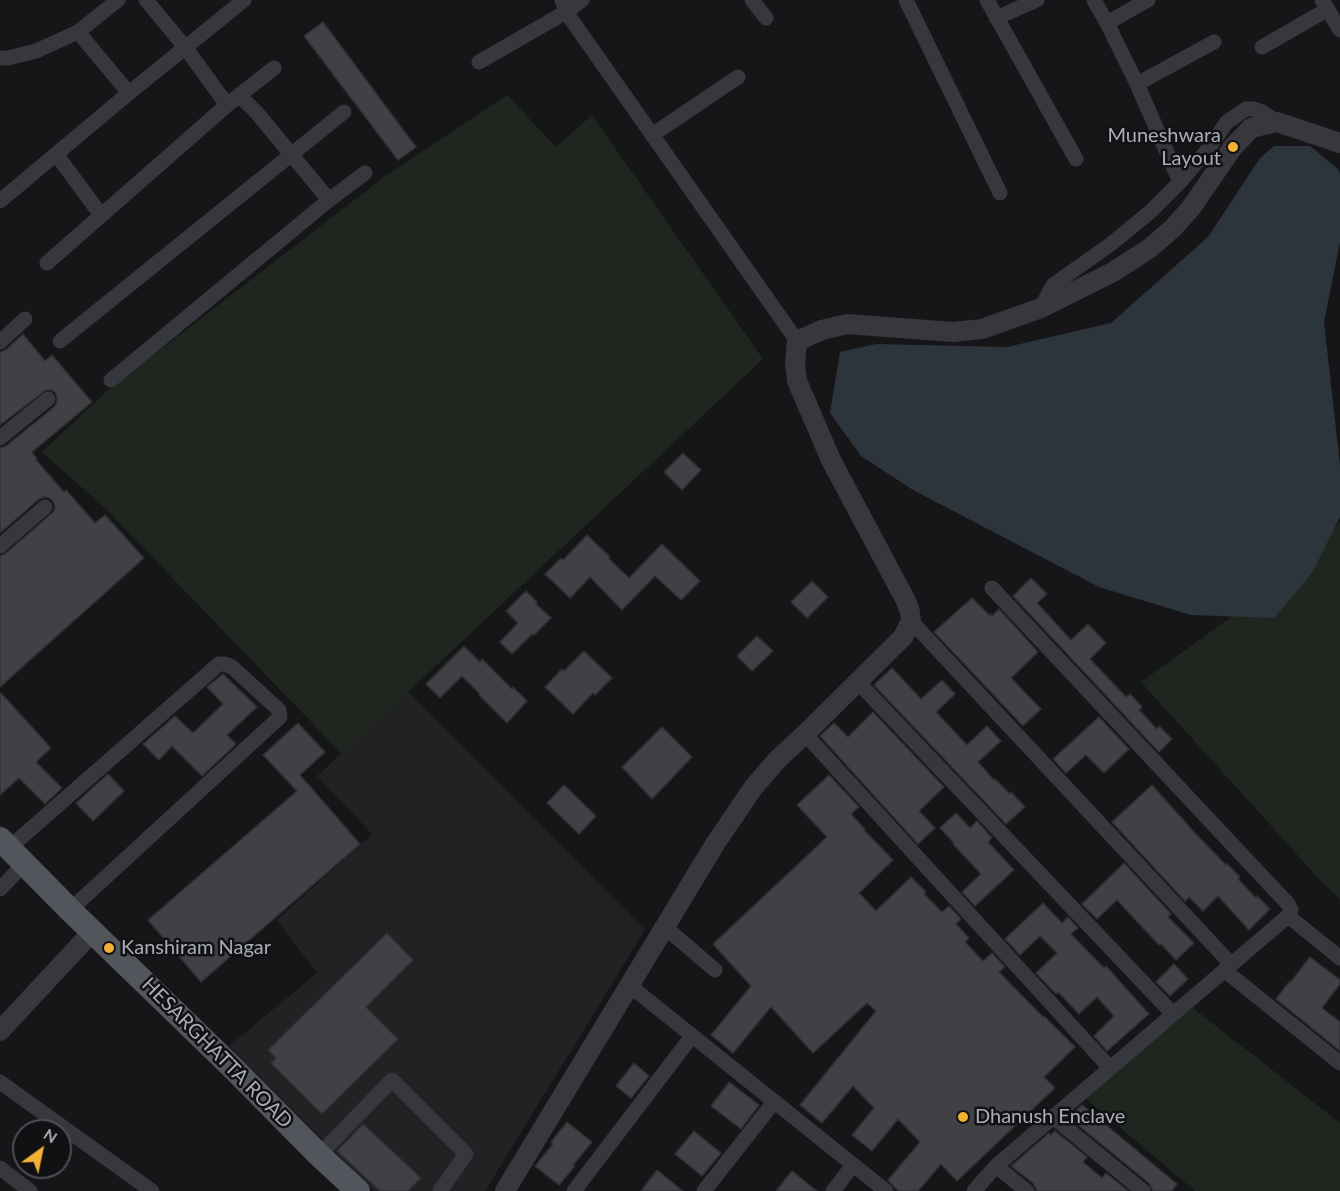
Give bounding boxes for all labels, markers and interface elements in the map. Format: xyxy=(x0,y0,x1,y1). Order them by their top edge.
place label: Muneshwara Layout xyxy=(1107,124,1221,171)
marker: Muneshwara Layout xyxy=(1226,140,1240,154)
place label: Kanshiram Nagar xyxy=(121,936,271,960)
marker: Kanshiram Nagar xyxy=(102,941,116,955)
street label: HESARGHATTA ROAD xyxy=(137,973,297,1133)
place label: Dhanush Enclave xyxy=(975,1105,1125,1129)
marker: Dhanush Enclave xyxy=(956,1110,970,1124)
north arrow xyxy=(12,1119,72,1179)
text: N xyxy=(41,1124,61,1146)

